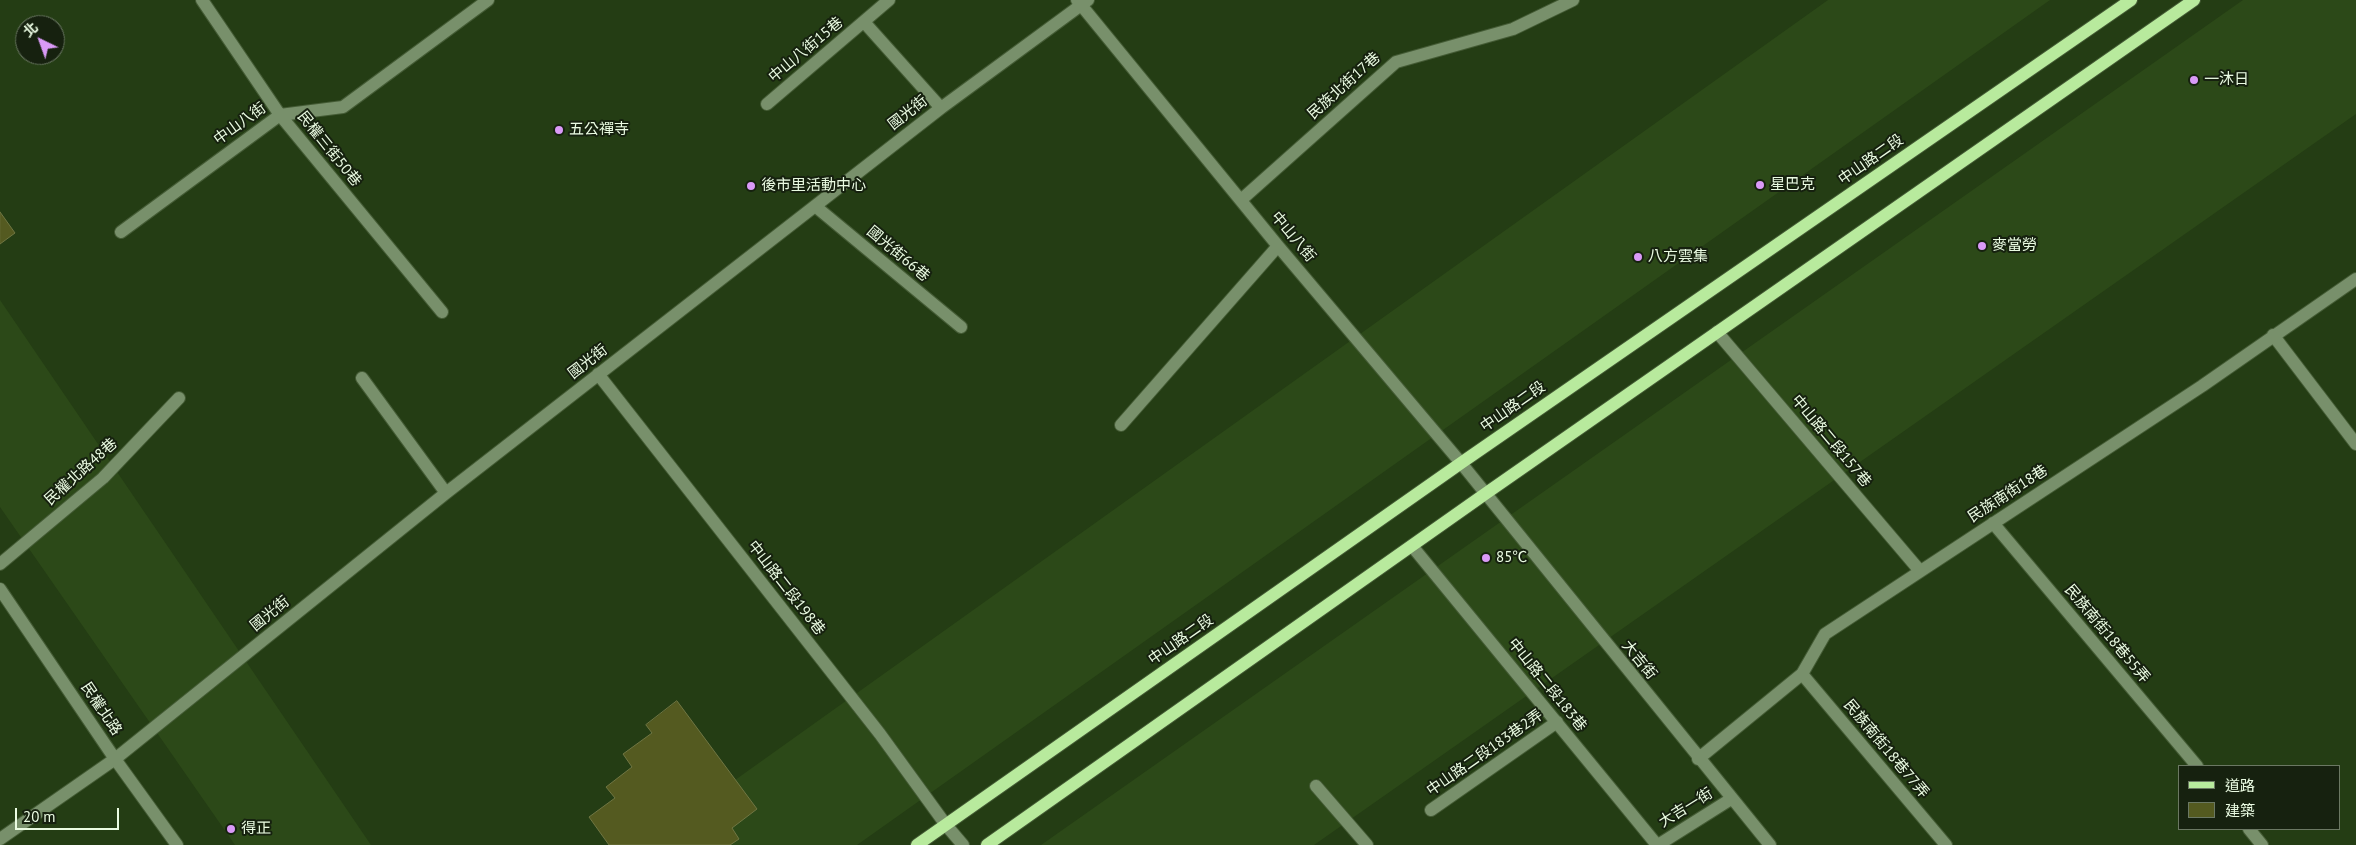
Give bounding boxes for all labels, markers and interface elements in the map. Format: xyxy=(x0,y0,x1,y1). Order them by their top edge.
street label: 中山八街15巷 xyxy=(765,14,847,86)
north arrow xyxy=(15,15,65,65)
text: 北 xyxy=(19,18,42,41)
street label: 民族北街17巷 xyxy=(1304,49,1384,123)
place label: 一沐日 xyxy=(2204,71,2249,89)
marker: 一沐日 xyxy=(2188,74,2200,86)
street label: 國光街 xyxy=(885,92,931,134)
street label: 中山八街 xyxy=(210,99,270,149)
street label: 民權三街50巷 xyxy=(293,108,365,190)
place label: 五公禪寺 xyxy=(569,121,629,139)
marker: 五公禪寺 xyxy=(553,124,565,136)
street label: 中山路二段 xyxy=(1835,131,1907,189)
place label: 星巴克 xyxy=(1770,176,1815,194)
place label: 後市里活動中心 xyxy=(761,177,866,195)
marker: 星巴克 xyxy=(1754,179,1766,191)
marker: 後市里活動中心 xyxy=(745,180,757,192)
street label: 中山八街 xyxy=(1267,208,1319,266)
street label: 國光街66巷 xyxy=(863,223,933,285)
place label: 麥當勞 xyxy=(1992,237,2037,255)
marker: 麥當勞 xyxy=(1976,240,1988,252)
place label: 八方雲集 xyxy=(1648,248,1708,266)
marker: 八方雲集 xyxy=(1632,251,1644,263)
street label: 國光街 xyxy=(565,341,611,383)
street label: 中山路二段 xyxy=(1477,378,1549,436)
street label: 中山路二段157巷 xyxy=(1787,391,1875,491)
street label: 民權北路48巷 xyxy=(41,435,121,509)
street label: 民族南街18巷 xyxy=(1965,462,2051,526)
street label: 中山路二段198巷 xyxy=(744,537,828,639)
place label: 85℃ xyxy=(1496,549,1527,567)
marker: 85℃ xyxy=(1480,552,1492,564)
street label: 民族南街18巷55弄 xyxy=(2061,581,2153,687)
street label: 國光街 xyxy=(247,593,293,635)
street label: 中山路二段 xyxy=(1145,611,1217,669)
street label: 中山路二段183巷 xyxy=(1504,635,1590,735)
street label: 大吉街 xyxy=(1618,637,1660,683)
street label: 民權北路 xyxy=(77,679,125,739)
street label: 民族南街18巷77弄 xyxy=(1840,696,1932,802)
street label: 中山路二段183巷2弄 xyxy=(1423,706,1547,800)
legend xyxy=(2178,765,2341,830)
text: 道路 xyxy=(2225,776,2255,795)
street label: 大吉一街 xyxy=(1656,784,1716,832)
scale bar xyxy=(18,798,121,830)
text: 建築 xyxy=(2225,801,2255,820)
text: 20 m xyxy=(23,807,56,826)
place label: 得正 xyxy=(241,820,271,838)
marker: 得正 xyxy=(225,823,237,835)

